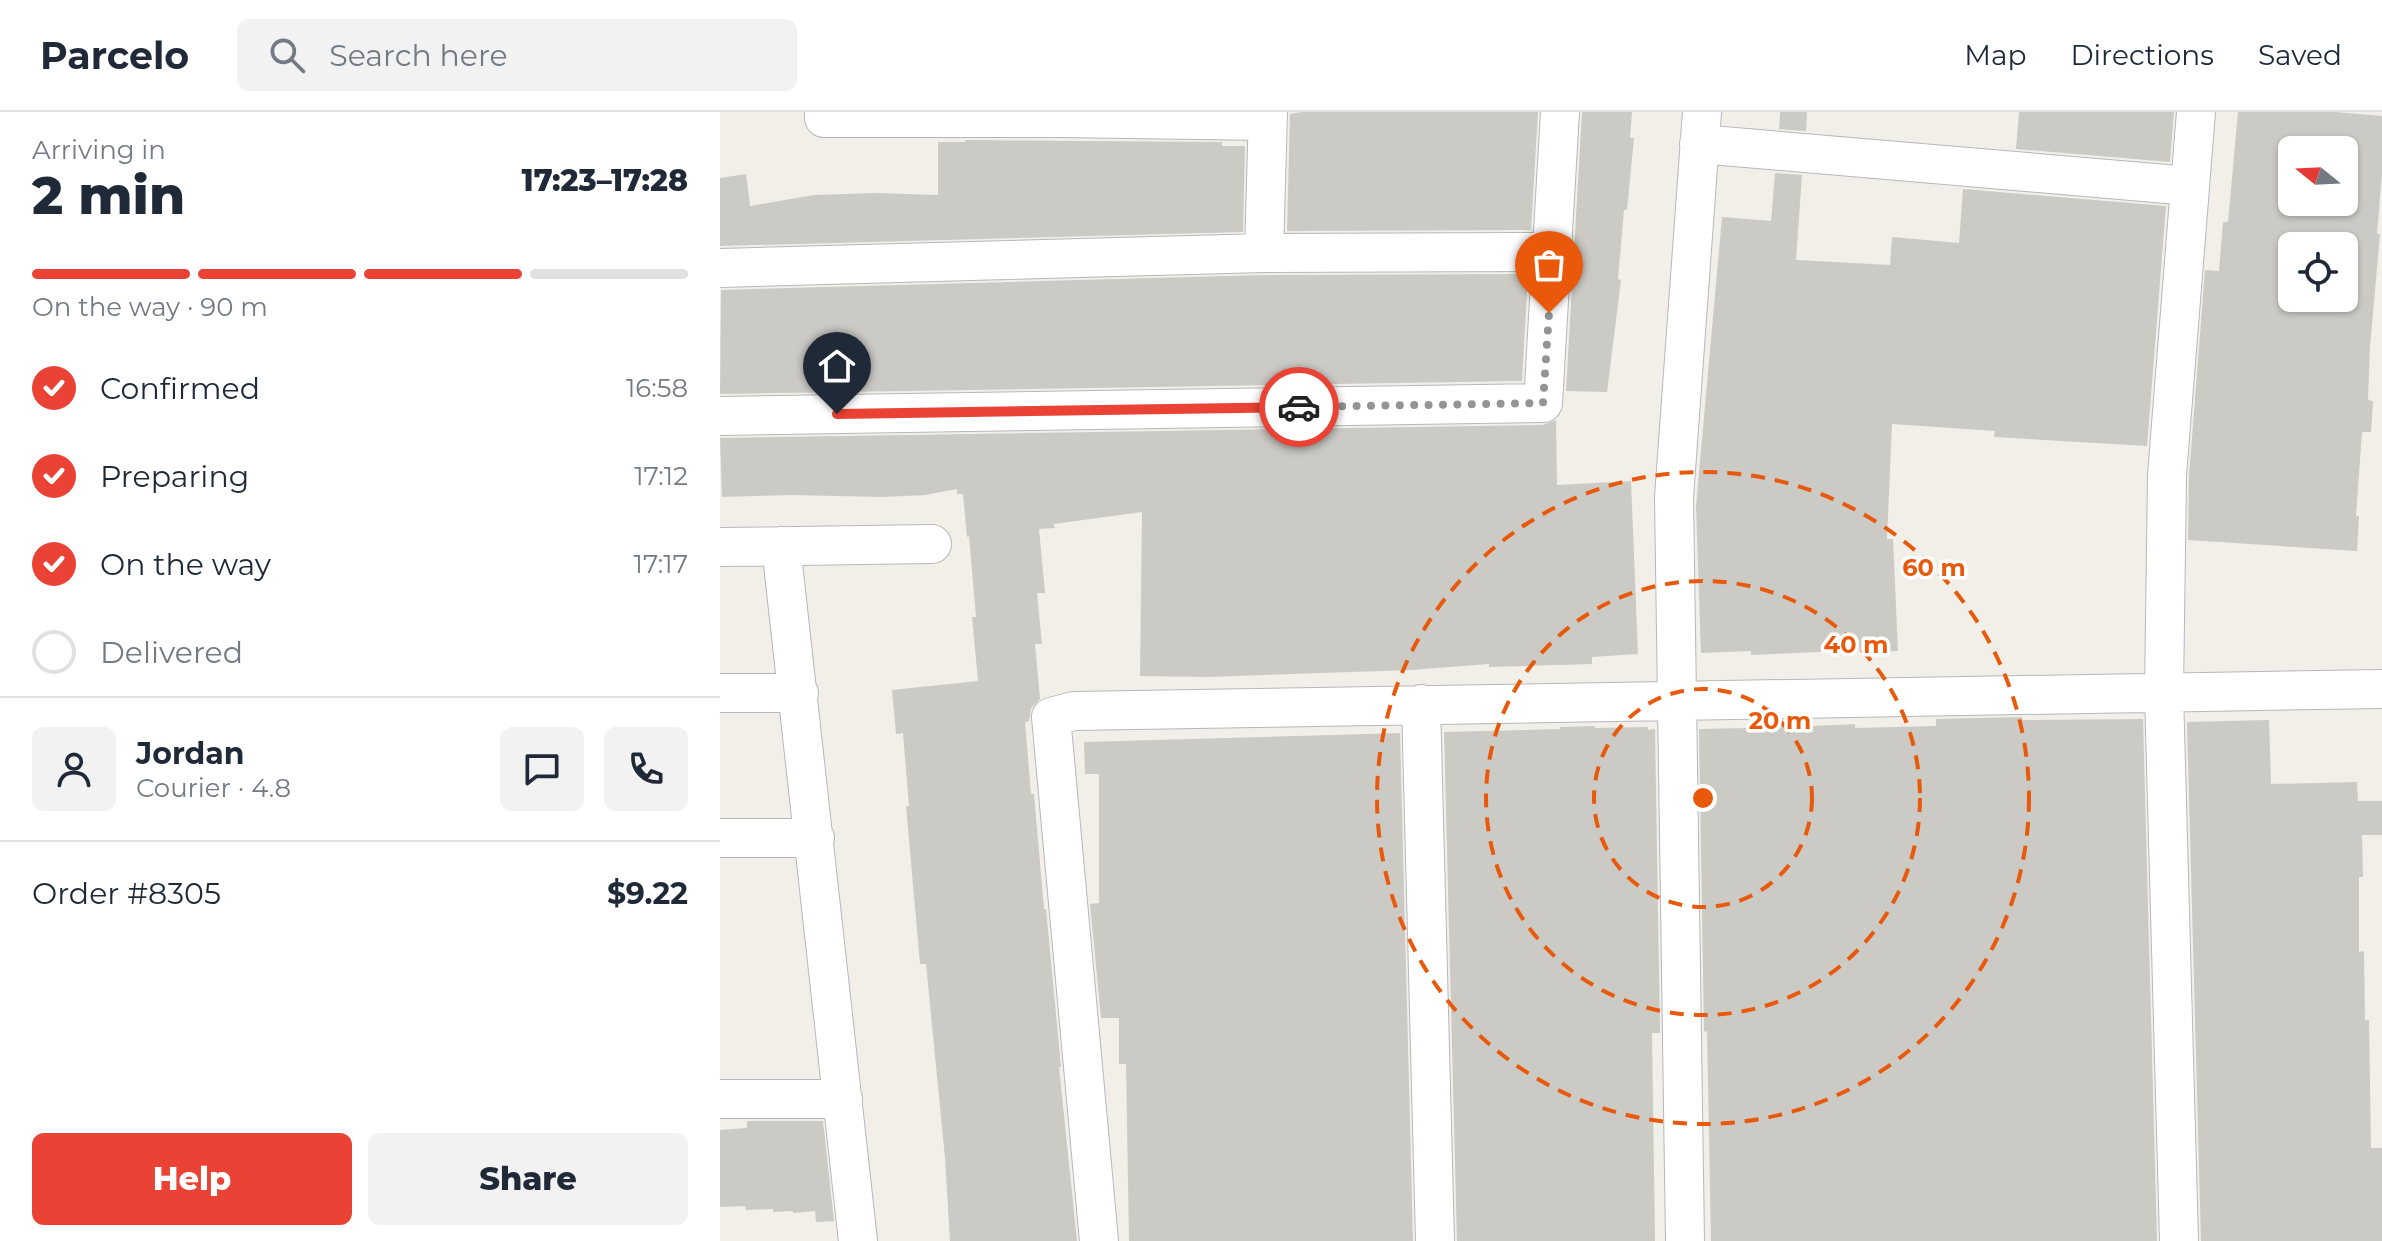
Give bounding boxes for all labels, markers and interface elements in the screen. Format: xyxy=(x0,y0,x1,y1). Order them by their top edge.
search box xyxy=(237,19,797,91)
text: Parcelo xyxy=(40,32,189,79)
icon: search xyxy=(265,33,309,77)
text: Search here xyxy=(329,37,508,74)
text: Map xyxy=(1964,38,2026,72)
text: Directions xyxy=(2070,38,2214,72)
text: Saved xyxy=(2258,38,2342,72)
text: Arriving in xyxy=(32,134,166,166)
north arrow xyxy=(2278,136,2358,216)
map controls xyxy=(2278,136,2358,312)
text: 17:23–17:28 xyxy=(522,162,688,199)
text: 2 min xyxy=(32,164,185,227)
pin xyxy=(1515,231,1583,313)
button: locate xyxy=(2278,232,2358,312)
icon: bag xyxy=(1527,243,1571,287)
text: On the way · 90 m xyxy=(32,291,268,323)
pin xyxy=(803,332,871,414)
icon: home xyxy=(815,344,859,388)
icon: check xyxy=(32,366,76,410)
courier xyxy=(1259,367,1339,447)
text: Confirmed xyxy=(100,370,260,407)
text: 16:58 xyxy=(626,372,688,404)
icon: car xyxy=(1277,385,1321,429)
icon: check xyxy=(32,454,76,498)
text: Preparing xyxy=(100,458,249,495)
text: 17:12 xyxy=(634,460,688,492)
icon: check xyxy=(32,542,76,586)
text: On the way xyxy=(100,546,271,583)
text: 17:17 xyxy=(634,548,688,580)
text: 60 m xyxy=(1902,553,1966,582)
text: 40 m xyxy=(1824,630,1888,659)
text: Delivered xyxy=(100,634,243,671)
text: 20 m xyxy=(1749,706,1811,735)
button: person xyxy=(32,727,116,811)
button: chat xyxy=(500,727,584,811)
button: phone xyxy=(604,727,688,811)
text: Jordan xyxy=(136,735,245,772)
text: Courier · 4.8 xyxy=(136,772,291,804)
centre of rings xyxy=(1689,784,1717,812)
text: Order #8305 xyxy=(32,875,221,912)
text: $9.22 xyxy=(607,875,688,912)
button: Help xyxy=(32,1133,352,1225)
button: Share xyxy=(368,1133,688,1225)

